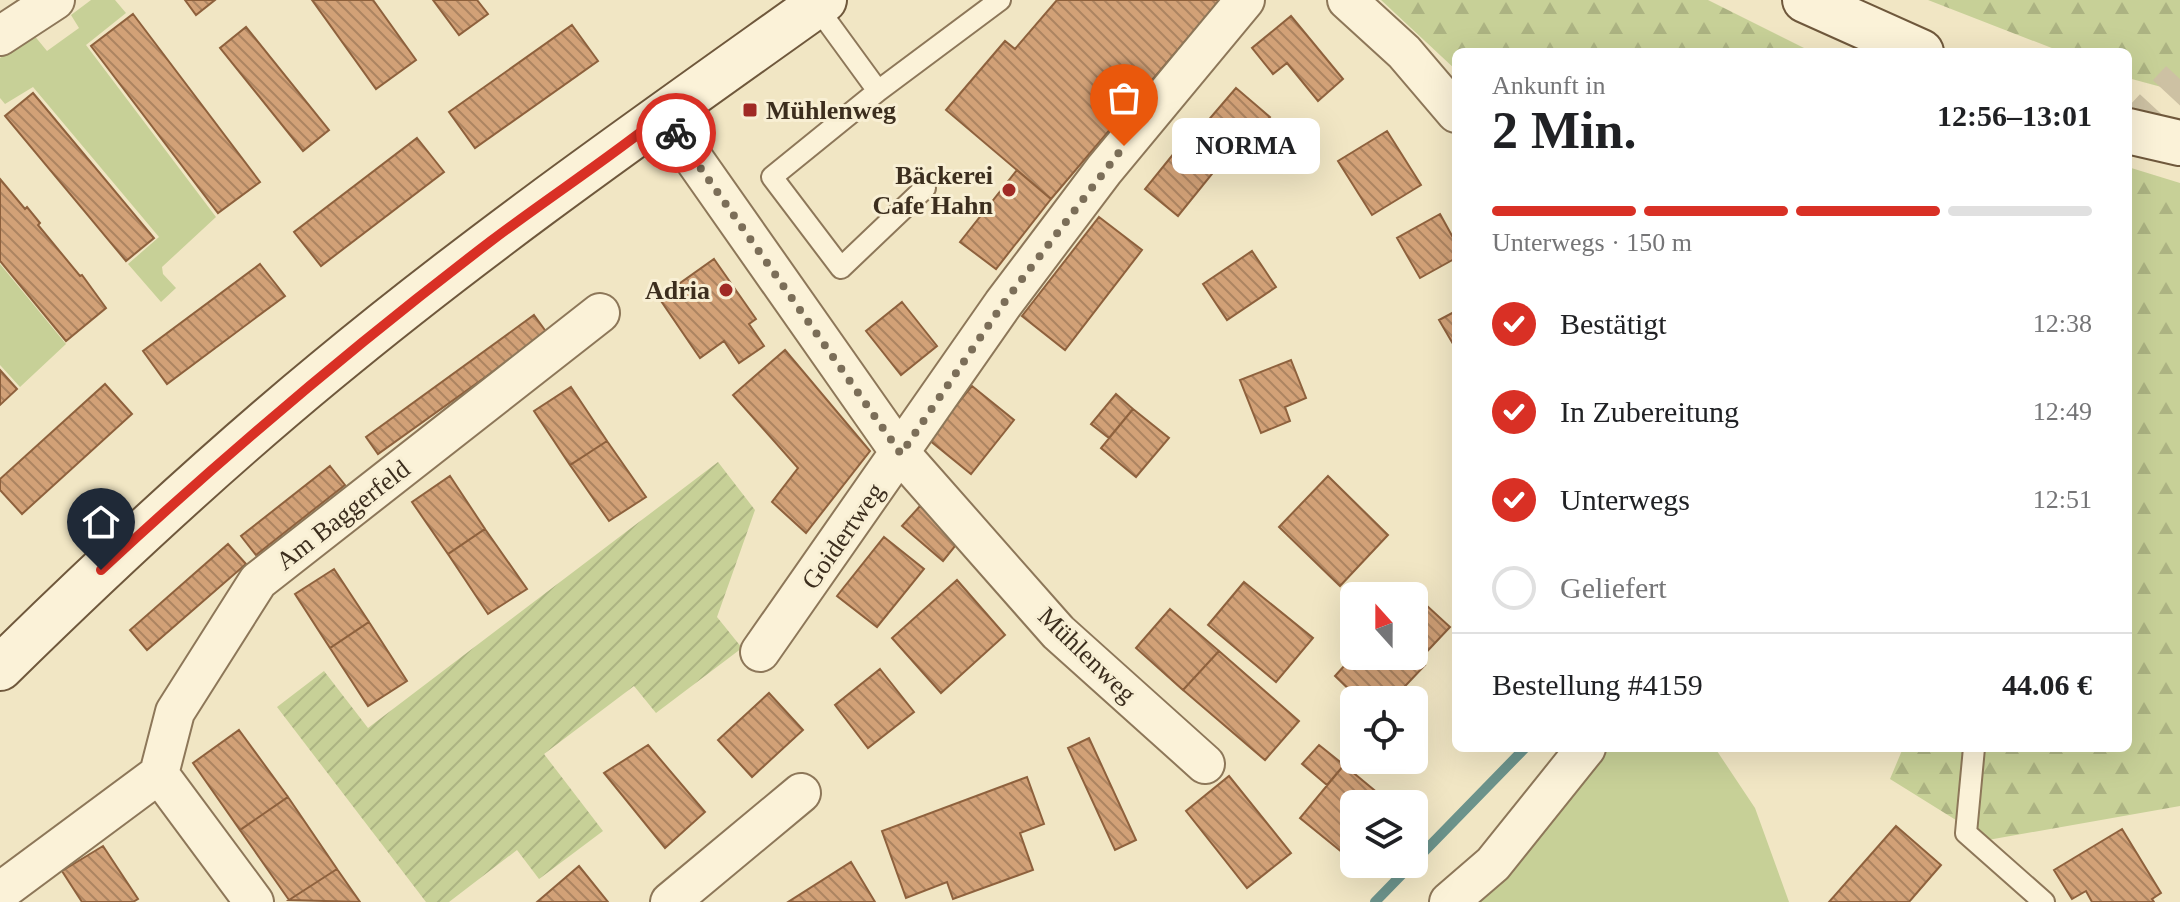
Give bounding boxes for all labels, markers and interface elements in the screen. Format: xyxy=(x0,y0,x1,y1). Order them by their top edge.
pin xyxy=(1090,64,1158,146)
text: Ankunft in xyxy=(1492,71,1605,100)
icon: bag xyxy=(1102,76,1146,120)
courier xyxy=(636,93,716,173)
place label: Mühlenweg xyxy=(766,96,896,125)
text: 12:56–13:01 xyxy=(1937,99,2092,132)
marker: Mühlenweg xyxy=(741,101,759,119)
text: 2 Min. xyxy=(1492,102,1636,159)
icon: bike xyxy=(654,111,698,155)
callout: NORMA xyxy=(1172,118,1320,174)
text: NORMA xyxy=(1195,131,1297,160)
place label: Bäckerei Cafe Hahn xyxy=(872,161,994,220)
marker: Bäckerei Cafe Hahn xyxy=(1000,181,1018,199)
text: Unterwegs · 150 m xyxy=(1492,228,1692,257)
place label: Adria xyxy=(645,276,710,305)
marker: Adria xyxy=(717,281,735,299)
icon: check xyxy=(1492,302,1536,346)
text: Bestätigt xyxy=(1560,307,1667,340)
text: 12:38 xyxy=(2033,309,2092,338)
icon: check xyxy=(1492,390,1536,434)
text: In Zubereitung xyxy=(1560,395,1739,428)
text: 12:49 xyxy=(2033,397,2092,426)
street label: Am Baggerfeld xyxy=(271,454,415,576)
street label: Goidertweg xyxy=(796,477,890,595)
icon: check xyxy=(1492,478,1536,522)
text: Unterwegs xyxy=(1560,483,1690,516)
text: 12:51 xyxy=(2033,485,2092,514)
pin xyxy=(67,488,135,570)
icon: home xyxy=(79,500,123,544)
text: Geliefert xyxy=(1560,571,1667,604)
north arrow xyxy=(1340,582,1428,670)
map controls xyxy=(1340,582,1428,878)
street label: Mühlenweg xyxy=(1032,601,1142,709)
text: Bestellung #4159 xyxy=(1492,668,1703,701)
text: 44.06 € xyxy=(2002,668,2092,701)
button: locate xyxy=(1340,686,1428,774)
button: layers xyxy=(1340,790,1428,878)

